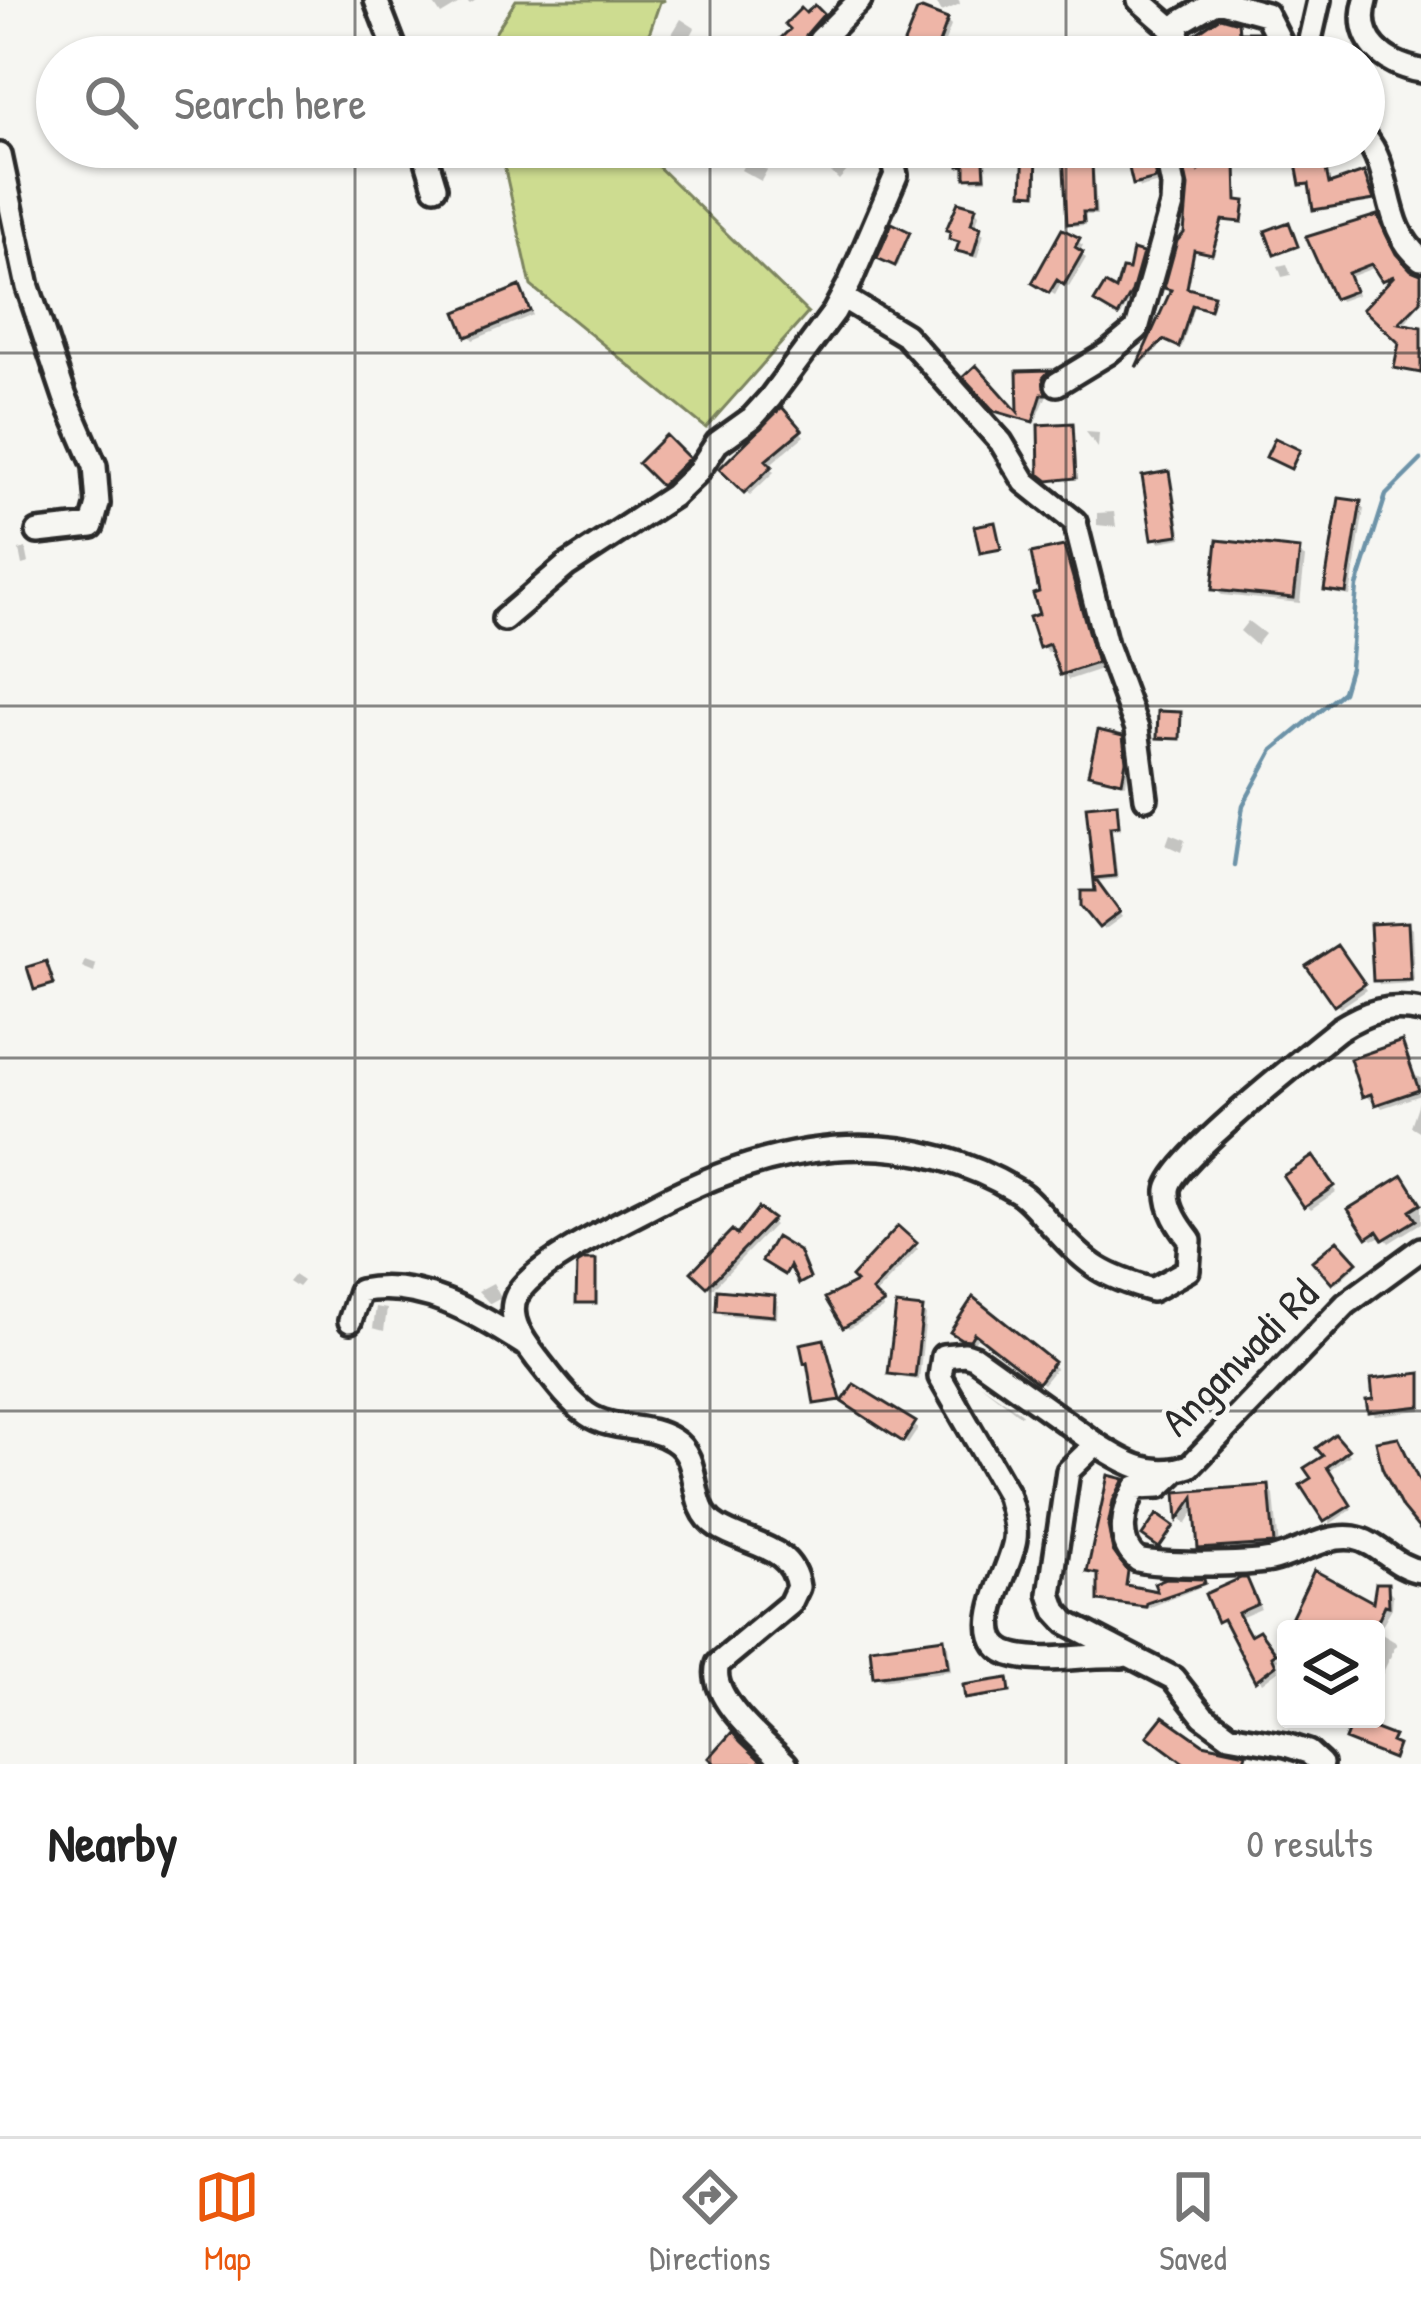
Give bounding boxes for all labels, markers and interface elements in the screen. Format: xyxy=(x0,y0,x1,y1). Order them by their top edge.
search box xyxy=(36,36,1385,168)
icon: search xyxy=(78,69,144,135)
text: Search here xyxy=(174,72,366,133)
street label: Anganwadi Rd xyxy=(1148,1266,1330,1448)
map controls xyxy=(1277,1620,1385,1728)
button: layers xyxy=(1277,1620,1385,1728)
text: Nearby xyxy=(48,1808,178,1877)
text: 0 results xyxy=(1247,1816,1373,1869)
tab: Map xyxy=(194,2164,260,2280)
tab: Directions xyxy=(649,2164,771,2280)
tab: Saved xyxy=(1159,2164,1227,2280)

